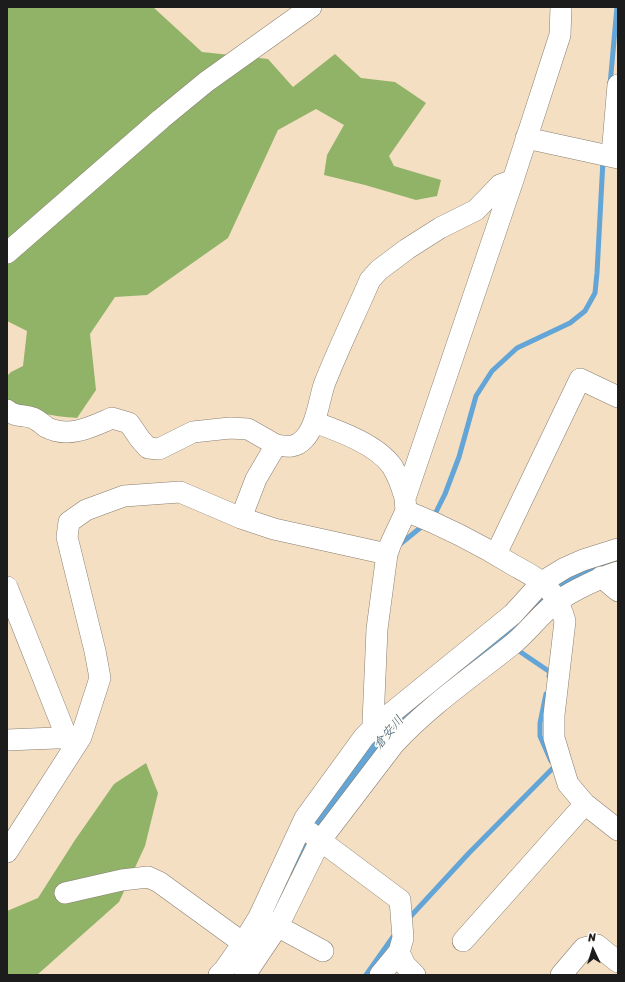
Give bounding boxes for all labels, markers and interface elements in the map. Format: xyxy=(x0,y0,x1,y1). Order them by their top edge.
water label: 倉安川 xyxy=(370,713,408,753)
text: N xyxy=(588,928,597,947)
north arrow xyxy=(573,930,613,970)

